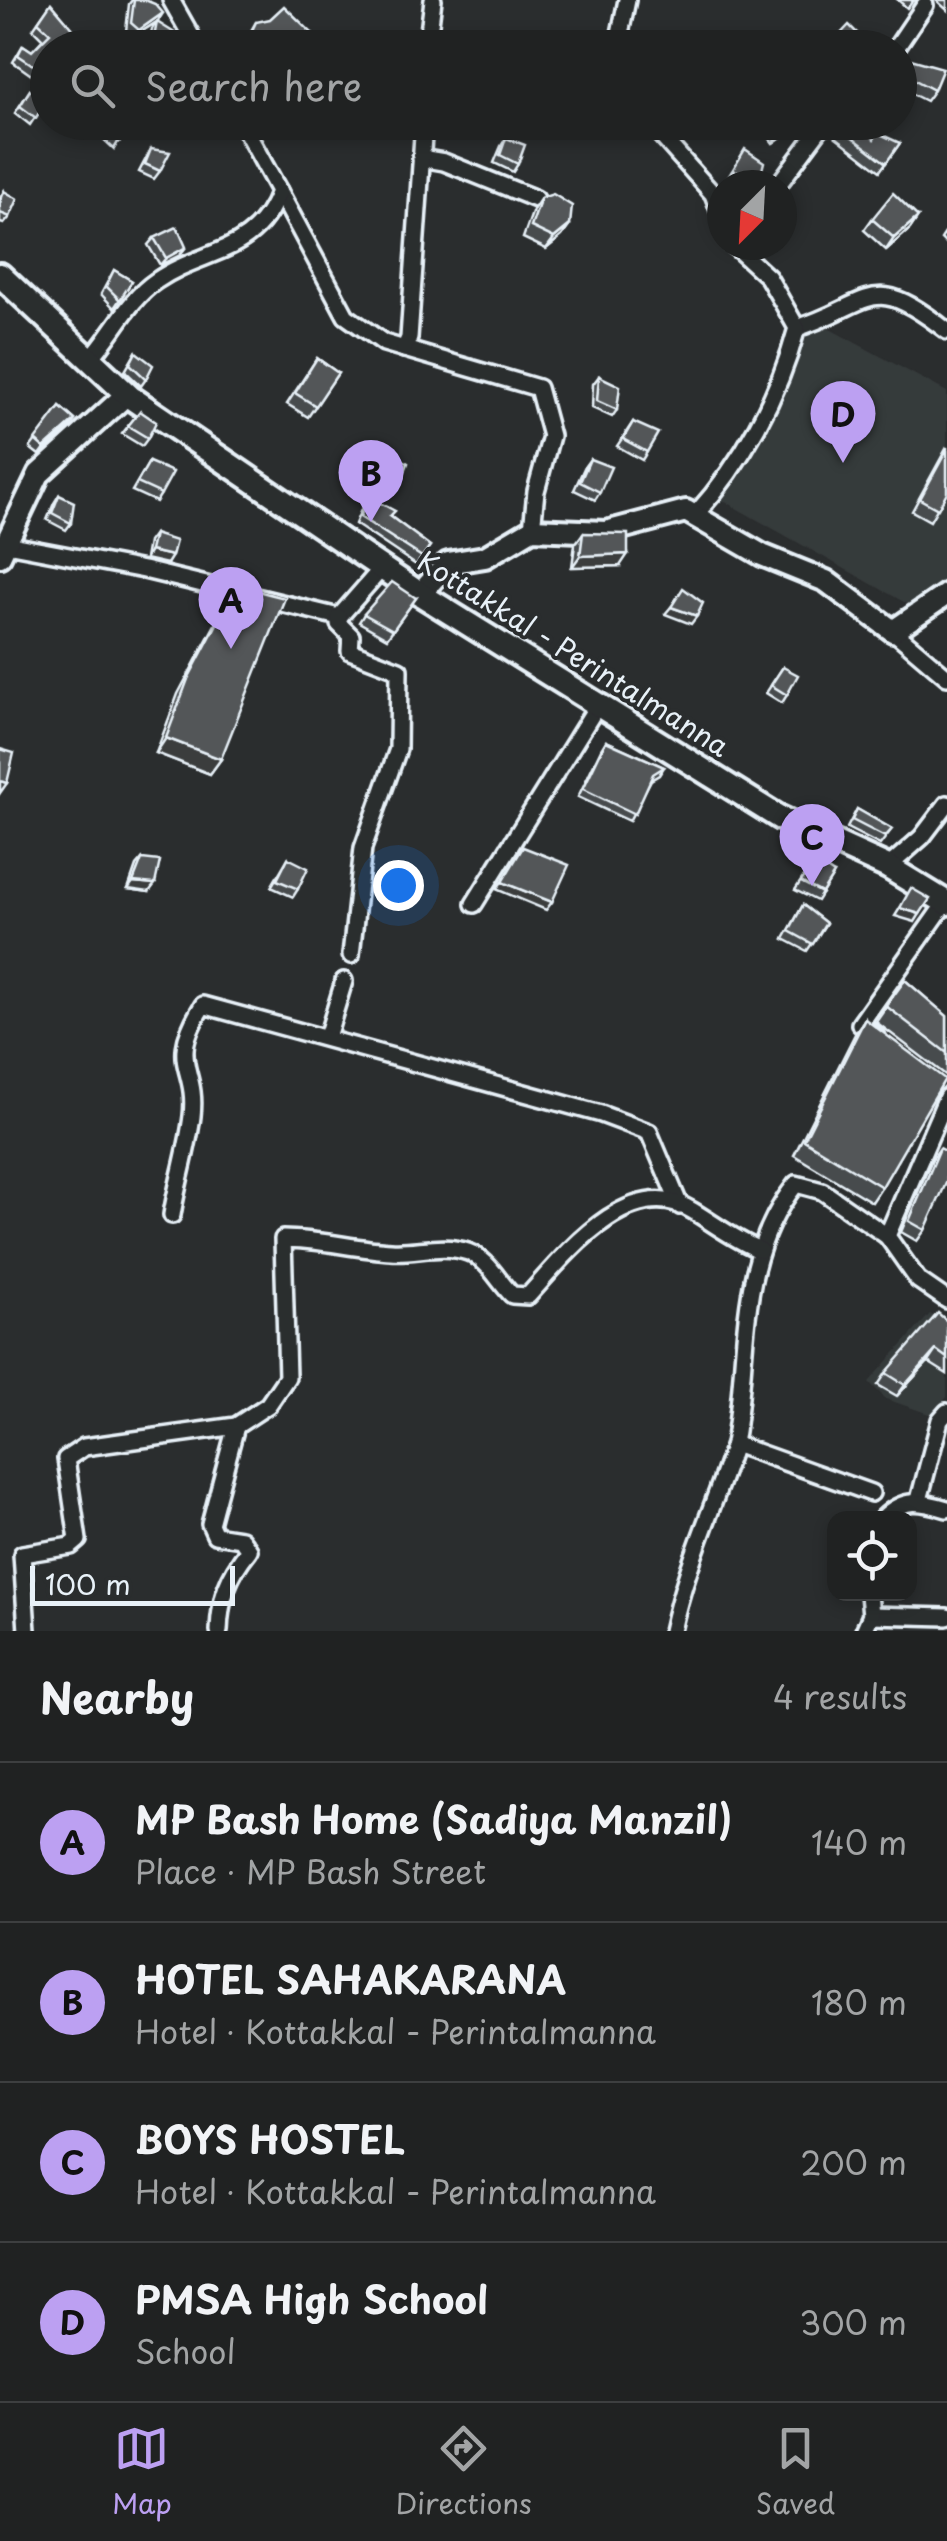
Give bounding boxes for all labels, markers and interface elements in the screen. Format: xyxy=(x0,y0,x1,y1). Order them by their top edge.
search box xyxy=(30,30,917,140)
text: Search here xyxy=(145,57,362,114)
icon: search xyxy=(65,58,120,113)
north arrow xyxy=(707,170,797,260)
pin: D xyxy=(810,380,876,463)
pin: B xyxy=(338,440,404,522)
street label: Kottakkal - Perintalmanna xyxy=(410,539,738,767)
pin: A xyxy=(198,566,264,649)
pin: C xyxy=(780,804,844,886)
your location xyxy=(373,860,424,911)
map controls xyxy=(827,1511,917,1601)
button: locate xyxy=(827,1511,917,1601)
scale bar xyxy=(30,1561,235,1606)
text: 100 m xyxy=(45,1562,131,1605)
text: Nearby xyxy=(40,1665,194,1728)
text: 4 results xyxy=(773,1672,907,1720)
text: MP Bash Home (Sadiya Manzil) xyxy=(135,1790,732,1847)
text: A xyxy=(60,1818,85,1866)
text: 140 m xyxy=(811,1818,907,1866)
text: Place · MP Bash Street xyxy=(135,1847,486,1895)
text: HOTEL SAHAKARANA xyxy=(135,1950,566,2007)
text: B xyxy=(62,1978,83,2026)
text: 180 m xyxy=(811,1978,907,2026)
text: Hotel · Kottakkal - Perintalmanna xyxy=(135,2007,656,2055)
text: BOYS HOSTEL xyxy=(135,2110,405,2167)
text: C xyxy=(60,2138,85,2186)
text: 200 m xyxy=(800,2138,907,2186)
text: Hotel · Kottakkal - Perintalmanna xyxy=(135,2167,656,2215)
text: PMSA High School xyxy=(135,2270,488,2327)
text: D xyxy=(60,2298,85,2346)
text: 300 m xyxy=(799,2298,907,2346)
text: School xyxy=(135,2327,236,2375)
tab: Map xyxy=(112,2421,172,2524)
tab: Directions xyxy=(396,2421,532,2524)
tab: Saved xyxy=(756,2421,835,2524)

